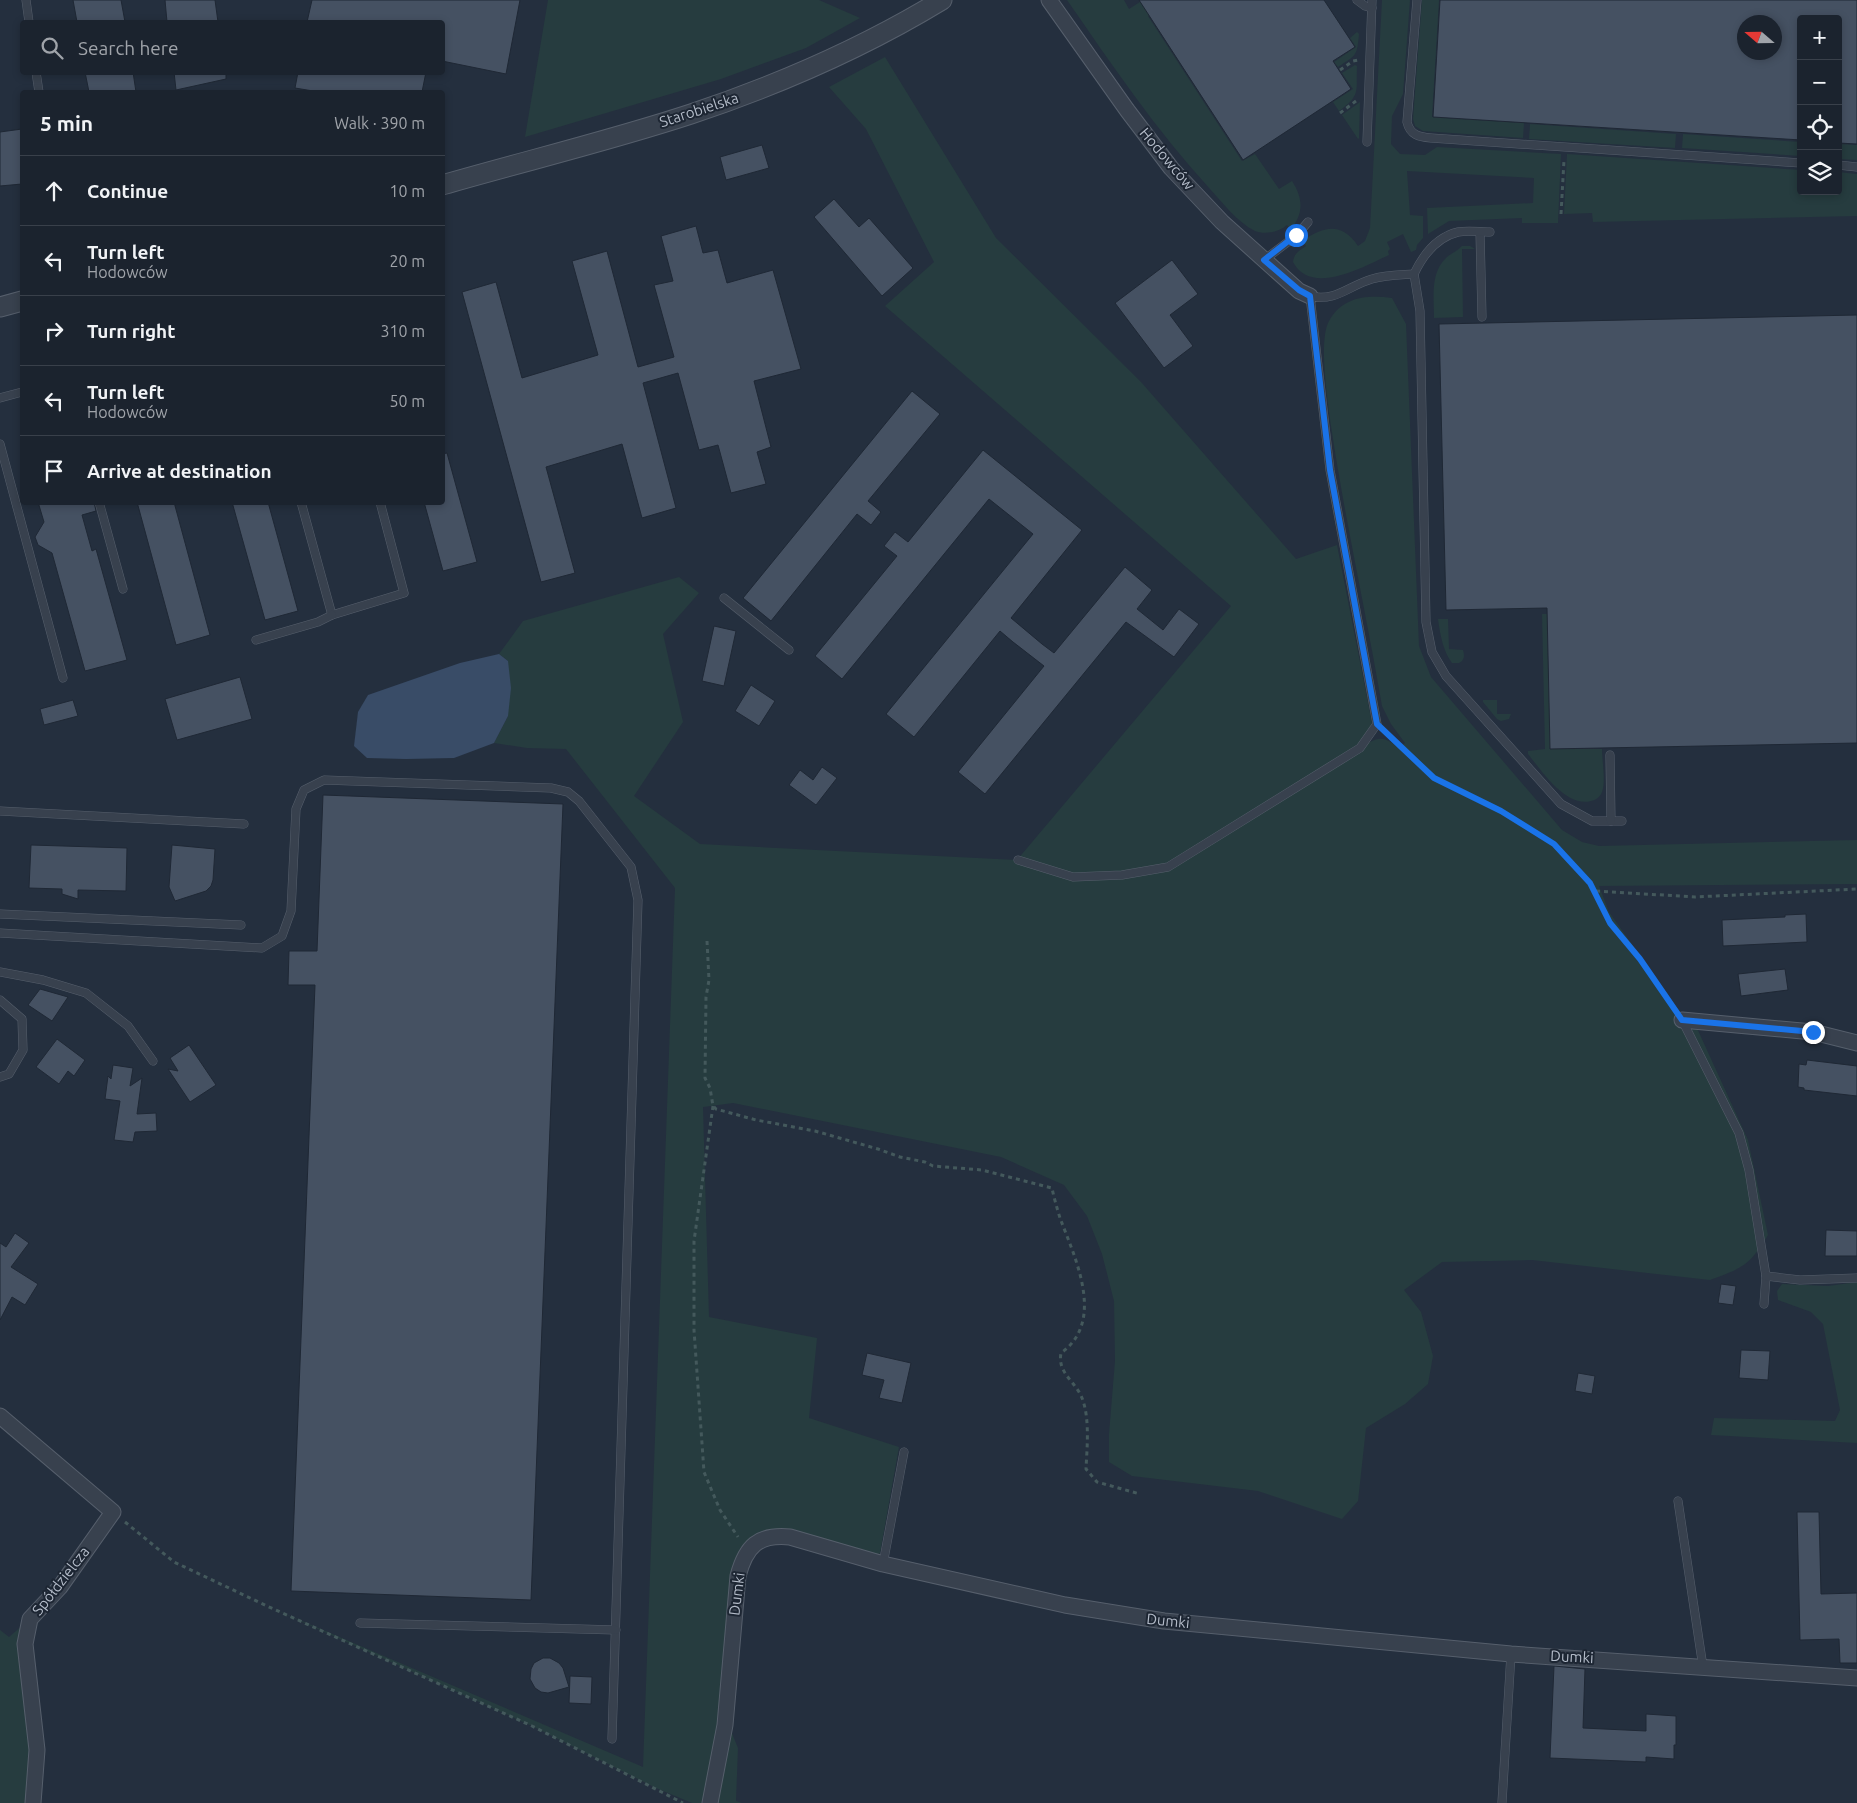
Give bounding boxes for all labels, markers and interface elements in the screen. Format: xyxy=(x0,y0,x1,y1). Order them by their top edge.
north arrow xyxy=(1737,15,1782,60)
map controls xyxy=(1797,15,1842,195)
button: + xyxy=(1797,15,1842,60)
search box xyxy=(20,20,445,75)
icon: search xyxy=(38,34,66,62)
text: Search here xyxy=(78,37,178,59)
button: − xyxy=(1797,60,1842,105)
street label: Starobielska xyxy=(657,89,741,130)
button: locate xyxy=(1797,105,1842,150)
text: 5 min xyxy=(40,111,93,135)
text: Walk · 390 m xyxy=(334,114,425,132)
street label: Hodowców xyxy=(1137,124,1198,193)
button: layers xyxy=(1797,150,1842,195)
icon: ahead xyxy=(40,177,68,205)
text: Continue xyxy=(87,180,168,202)
text: 10 m xyxy=(389,182,425,200)
route start xyxy=(1285,224,1308,247)
text: Turn left xyxy=(87,241,165,263)
icon: left xyxy=(40,247,68,275)
text: 20 m xyxy=(389,252,425,270)
text: Hodowców xyxy=(87,263,168,281)
icon: right xyxy=(40,317,68,345)
text: Turn right xyxy=(87,320,175,342)
text: 310 m xyxy=(380,322,425,340)
text: Turn left xyxy=(87,381,165,403)
icon: left xyxy=(40,387,68,415)
text: 50 m xyxy=(389,392,425,410)
text: Hodowców xyxy=(87,403,168,421)
icon: arrive xyxy=(40,457,68,485)
text: Arrive at destination xyxy=(87,460,272,482)
route end xyxy=(1802,1021,1825,1044)
street label: Spółdzielcza xyxy=(29,1543,93,1618)
street label: Dumki xyxy=(725,1571,748,1616)
street label: Dumki xyxy=(1146,1610,1190,1631)
street label: Dumki xyxy=(1550,1647,1594,1666)

